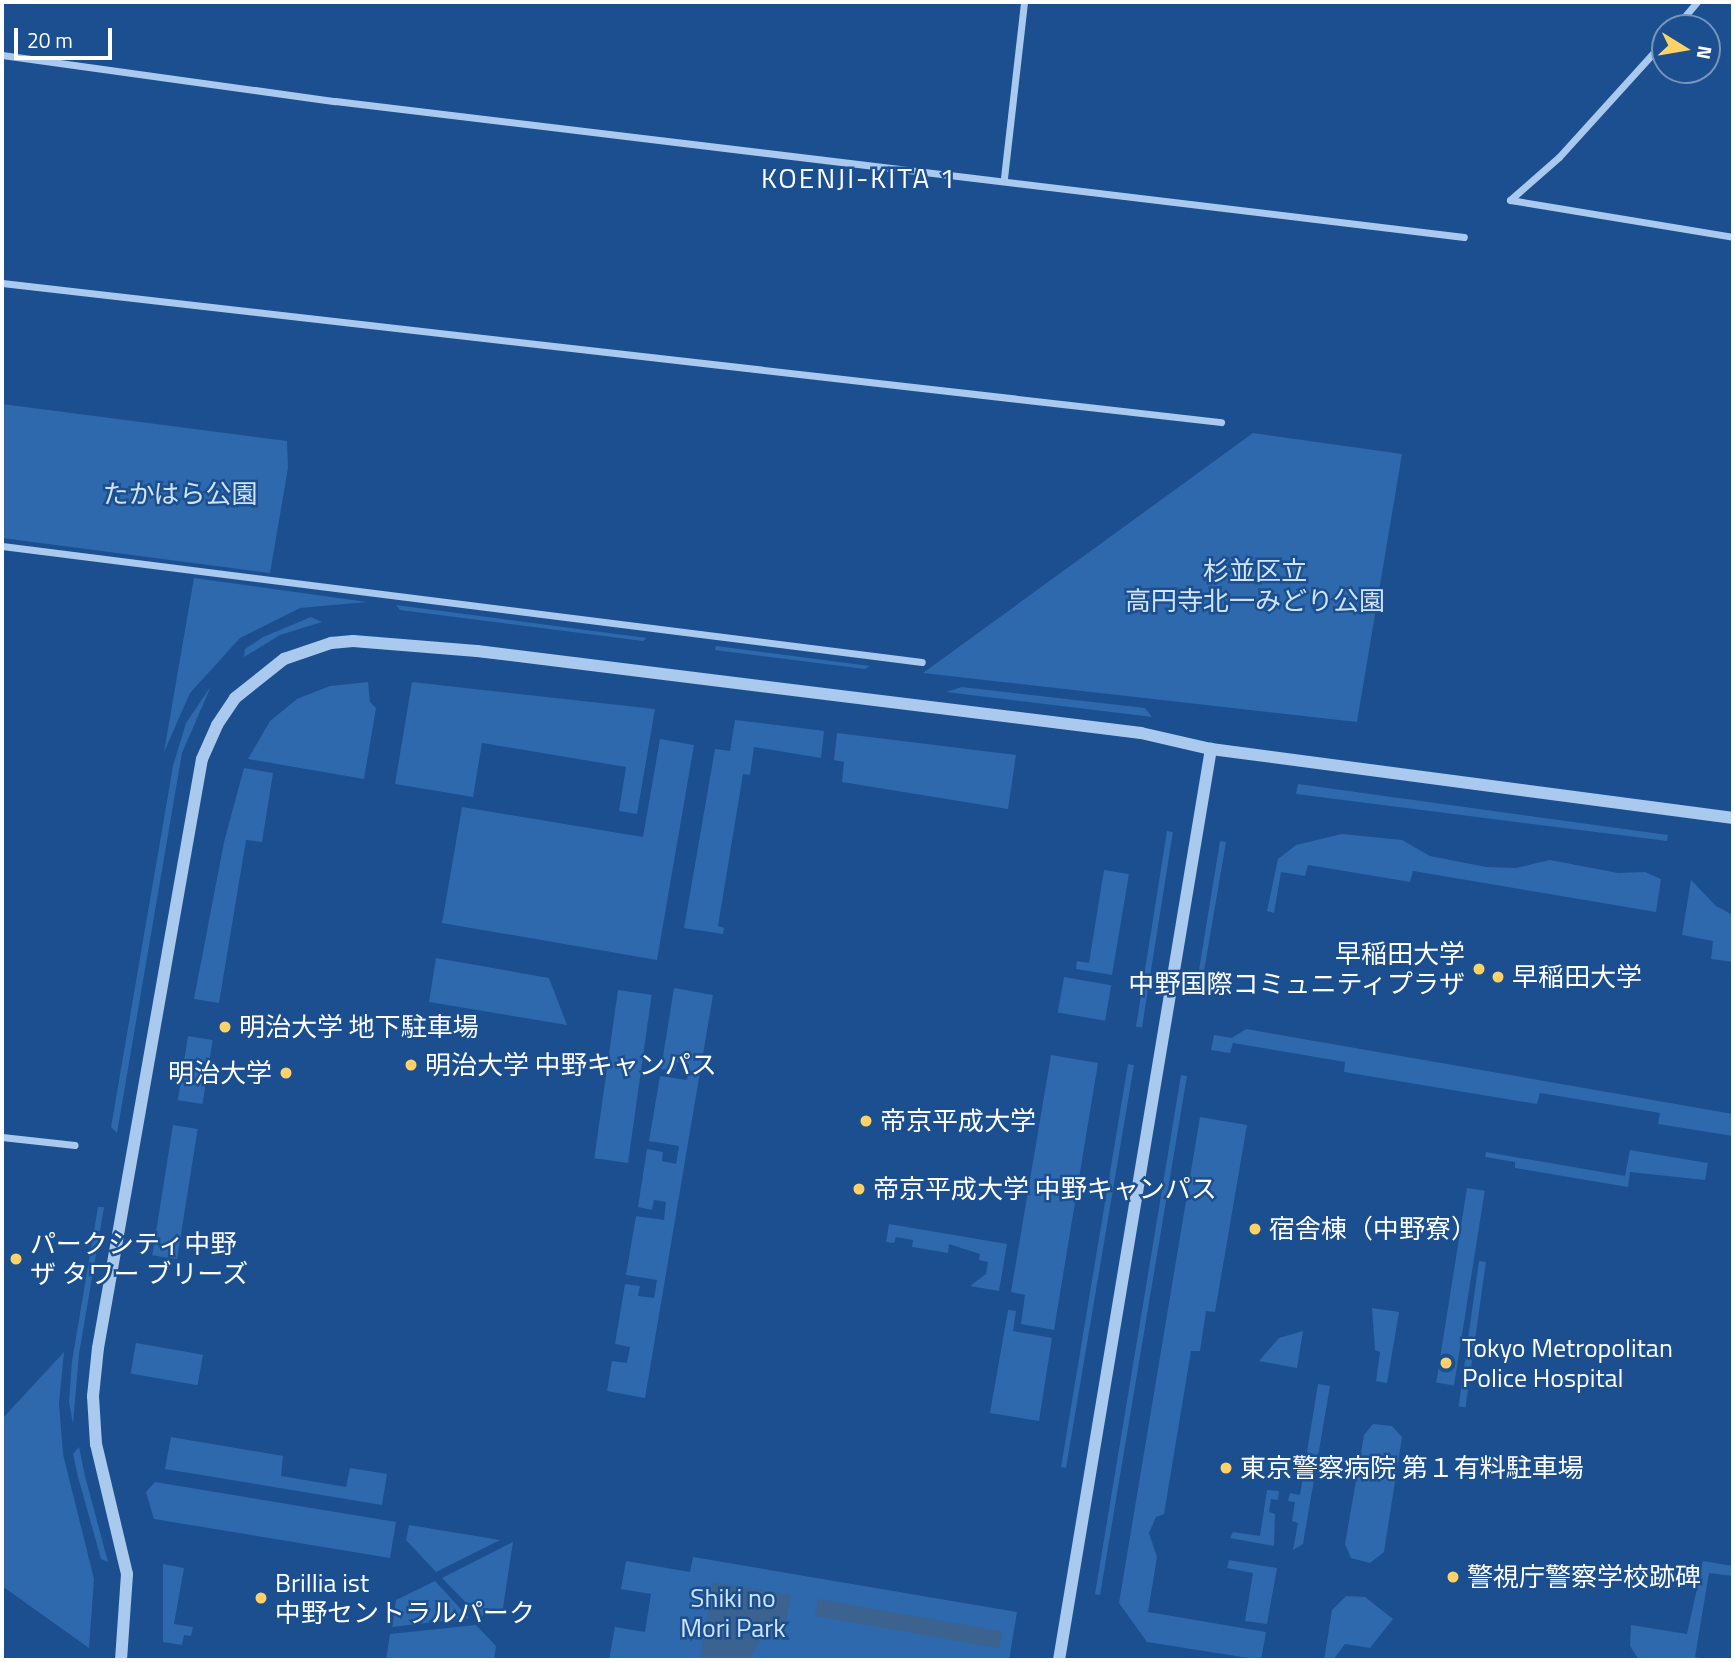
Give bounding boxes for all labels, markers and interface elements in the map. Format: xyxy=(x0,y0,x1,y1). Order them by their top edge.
scale bar xyxy=(18,14,116,58)
north arrow xyxy=(1651,14,1721,84)
text: 20 m xyxy=(27,24,73,56)
text: N xyxy=(1690,43,1721,62)
district label: KOENJI-KITA 1 xyxy=(763,161,955,195)
park label: たかはら公園 xyxy=(102,478,258,510)
park label: 杉並区立 高円寺北一みどり公園 xyxy=(1125,555,1385,616)
place label: 早稲田大学 中野国際コミュニティプラザ xyxy=(1127,938,1465,1000)
marker: 早稲田大学 中野国際コミュニティプラザ xyxy=(1471,961,1487,977)
place label: 早稲田大学 xyxy=(1512,961,1642,993)
marker: 早稲田大学 xyxy=(1490,969,1506,985)
place label: 明治大学 地下駐車場 xyxy=(239,1011,479,1043)
marker: 明治大学 地下駐車場 xyxy=(217,1019,233,1035)
place label: 明治大学 中野キャンパス xyxy=(425,1049,717,1081)
place label: 明治大学 xyxy=(168,1057,272,1089)
marker: 明治大学 中野キャンパス xyxy=(403,1057,419,1073)
marker: 明治大学 xyxy=(278,1065,294,1081)
place label: 帝京平成大学 xyxy=(880,1105,1036,1137)
marker: 帝京平成大学 xyxy=(858,1113,874,1129)
place label: 帝京平成大学 中野キャンパス xyxy=(873,1173,1217,1205)
marker: 帝京平成大学 中野キャンパス xyxy=(851,1181,867,1197)
place label: 宿舎棟（中野寮） xyxy=(1269,1213,1477,1245)
marker: 宿舎棟（中野寮） xyxy=(1247,1221,1263,1237)
place label: パークシティ中野 ザ タワー ブリーズ xyxy=(30,1228,249,1290)
marker: パークシティ中野 ザ タワー ブリーズ xyxy=(8,1251,24,1267)
place label: Tokyo Metropolitan Police Hospital xyxy=(1462,1332,1673,1394)
marker: Tokyo Metropolitan Police Hospital xyxy=(1436,1353,1456,1373)
place label: 東京警察病院 第１有料駐車場 xyxy=(1240,1452,1584,1484)
marker: 東京警察病院 第１有料駐車場 xyxy=(1218,1460,1234,1476)
place label: 警視庁警察学校跡碑 xyxy=(1467,1561,1701,1593)
place label: Brillia ist 中野セントラルパーク xyxy=(275,1567,535,1628)
marker: 警視庁警察学校跡碑 xyxy=(1445,1569,1461,1585)
park label: Shiki no Mori Park xyxy=(680,1582,786,1644)
marker: Brillia ist 中野セントラルパーク xyxy=(253,1590,269,1606)

